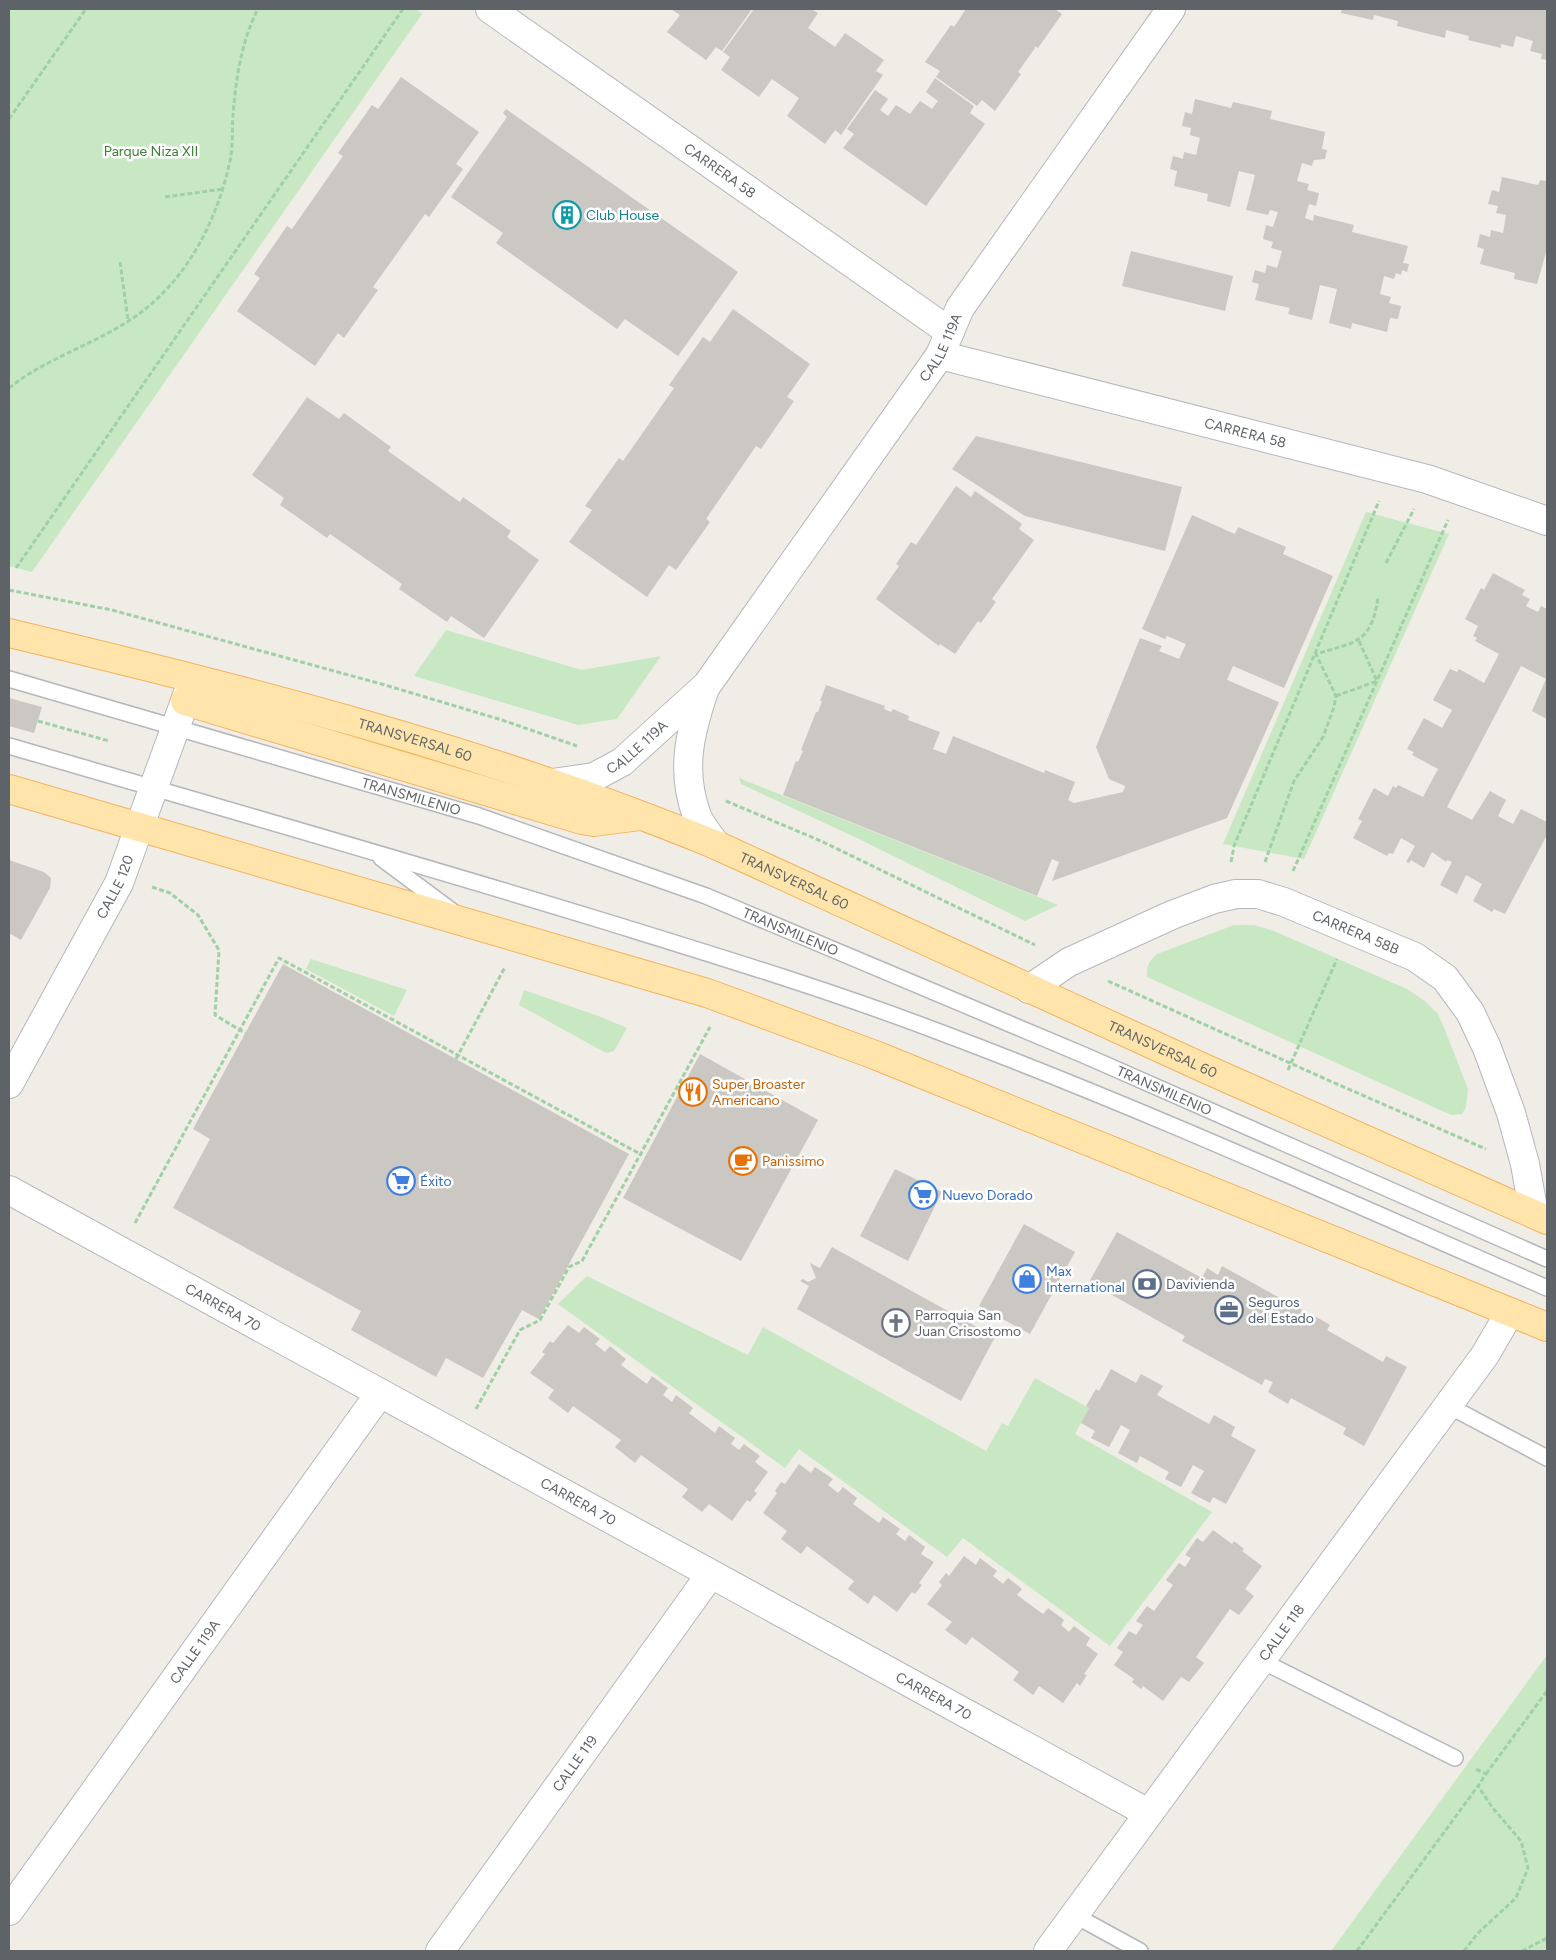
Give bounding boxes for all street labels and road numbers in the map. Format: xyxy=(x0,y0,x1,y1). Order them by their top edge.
street label: CARRERA 58 xyxy=(680,140,759,202)
street label: CALLE 119A xyxy=(916,310,966,385)
street label: CARRERA 58 xyxy=(1202,415,1288,452)
street label: TRANSVERSAL 60 xyxy=(356,715,474,765)
street label: CALLE 119A xyxy=(604,717,672,778)
street label: TRANSMILENIO xyxy=(360,774,463,819)
street label: TRANSVERSAL 60 xyxy=(737,849,851,914)
street label: CALLE 120 xyxy=(93,853,137,922)
street label: TRANSMILENIO xyxy=(740,904,841,960)
street label: CARRERA 58B xyxy=(1310,907,1401,958)
street label: TRANSVERSAL 60 xyxy=(1105,1017,1220,1082)
street label: TRANSMILENIO xyxy=(1114,1063,1214,1119)
street label: CARRERA 70 xyxy=(182,1280,264,1335)
street label: CARRERA 70 xyxy=(537,1474,619,1529)
street label: CALLE 118 xyxy=(1256,1601,1308,1664)
street label: CALLE 119A xyxy=(166,1616,224,1687)
street label: CARRERA 70 xyxy=(893,1669,974,1724)
street label: CALLE 119 xyxy=(549,1732,601,1795)

